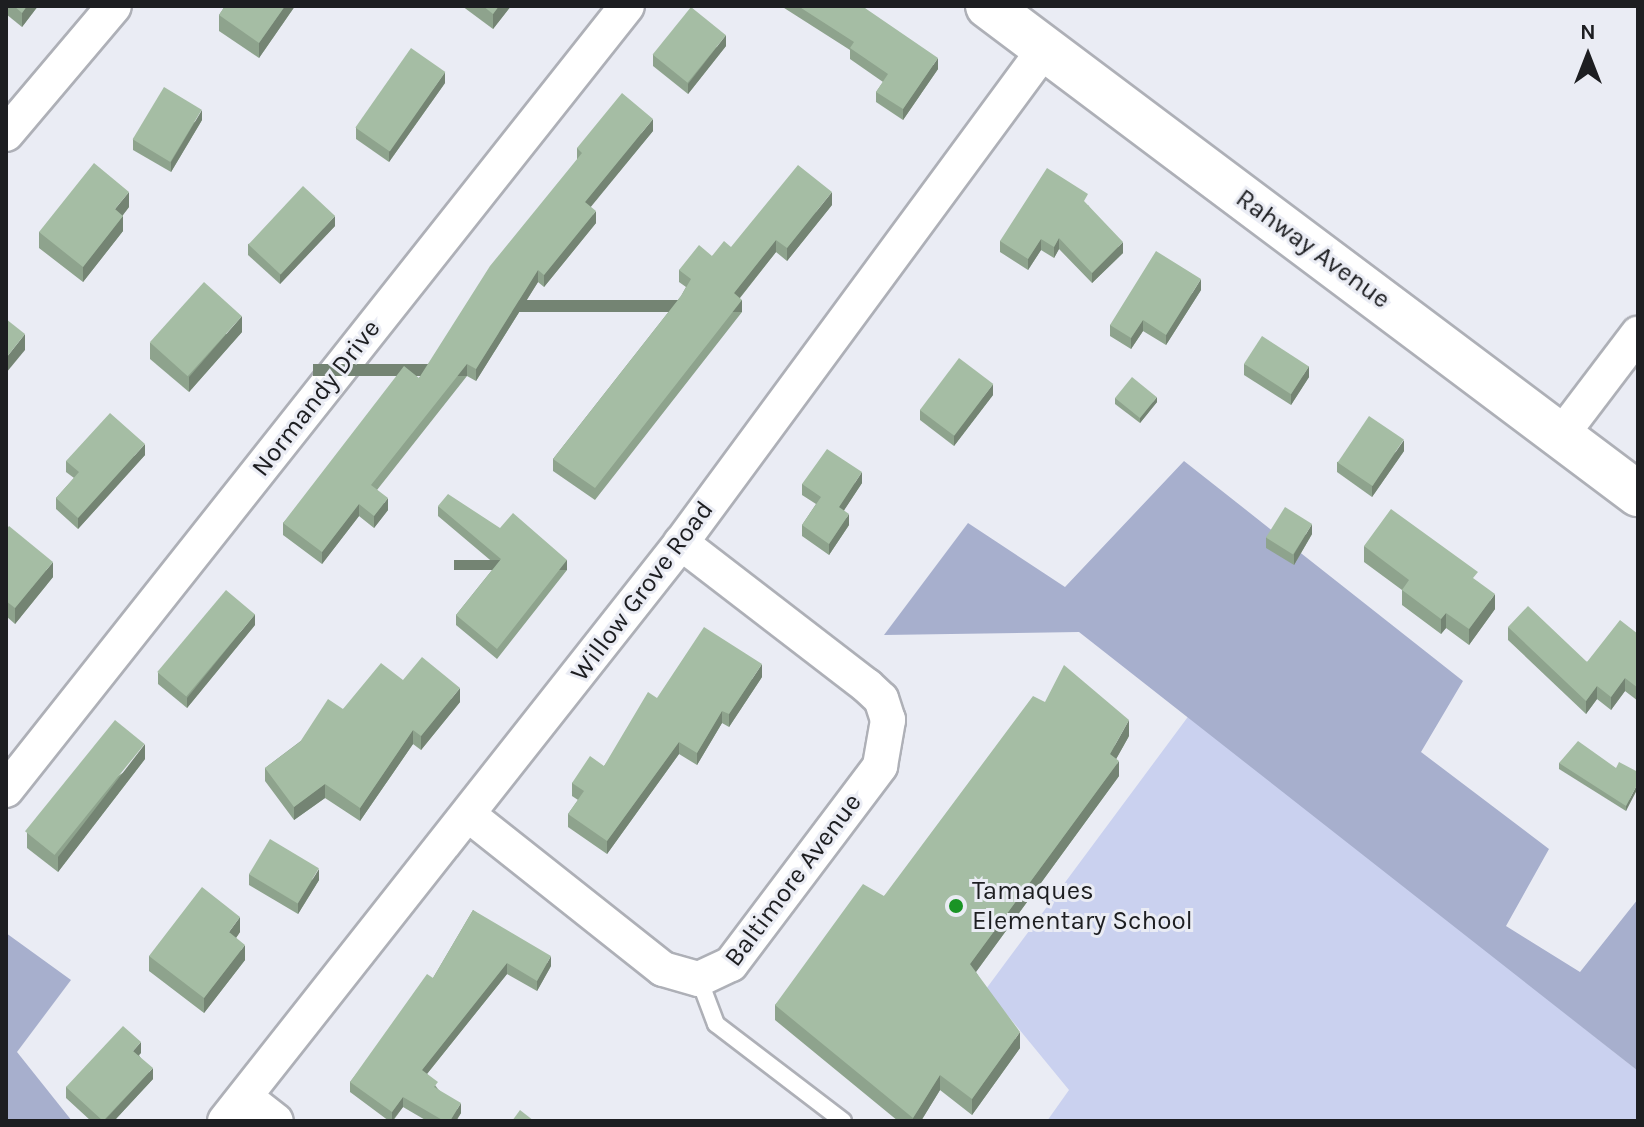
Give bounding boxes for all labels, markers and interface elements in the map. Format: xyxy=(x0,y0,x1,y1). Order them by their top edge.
north arrow xyxy=(1548,16,1628,96)
text: N xyxy=(1580,19,1596,45)
street label: Rahway Avenue xyxy=(1230,183,1396,315)
street label: Normandy Drive xyxy=(245,313,387,483)
street label: Willow Grove Road xyxy=(564,495,720,687)
street label: Baltimore Avenue xyxy=(718,787,868,973)
place label: Tamaques Elementary School xyxy=(972,875,1193,936)
marker: Tamaques Elementary School xyxy=(947,897,965,915)

